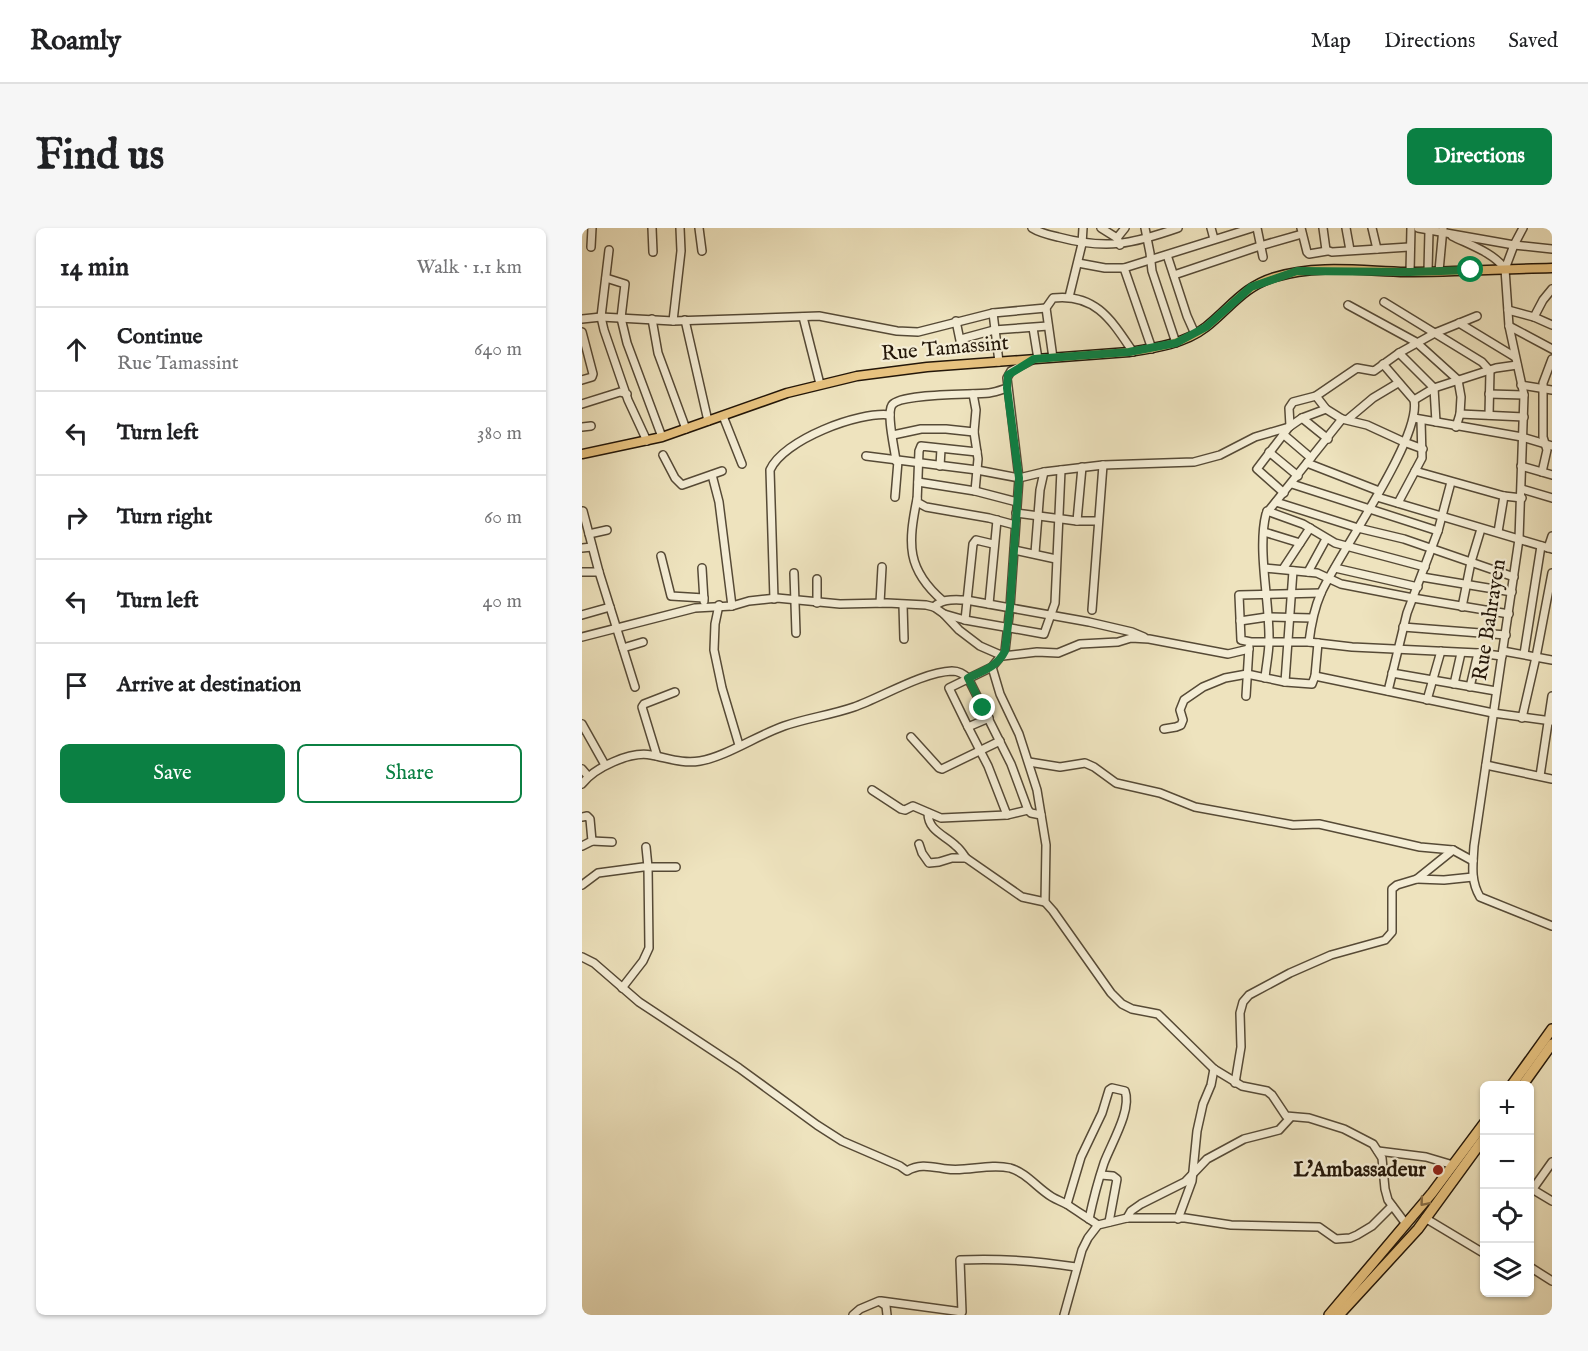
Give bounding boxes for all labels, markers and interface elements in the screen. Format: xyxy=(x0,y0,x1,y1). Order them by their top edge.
text: Roamly xyxy=(30,24,121,59)
text: Map xyxy=(1311,28,1351,55)
text: Directions xyxy=(1384,28,1475,55)
text: Saved xyxy=(1508,28,1558,55)
button: Directions xyxy=(1407,128,1552,185)
text: Find us xyxy=(36,130,164,183)
text: 14 min xyxy=(60,251,129,284)
text: Walk · 1.1 km xyxy=(417,255,522,280)
route start xyxy=(1457,256,1483,282)
text: Continue xyxy=(117,323,203,351)
street label: Rue Tamassint xyxy=(880,330,1010,368)
icon: ahead xyxy=(60,333,93,366)
text: 640 m xyxy=(474,337,522,362)
text: Rue Tamassint xyxy=(117,351,239,376)
icon: left xyxy=(60,417,93,450)
text: Turn left xyxy=(117,419,199,447)
text: 380 m xyxy=(477,421,522,446)
icon: right xyxy=(60,501,93,534)
text: Turn right xyxy=(117,503,212,531)
text: 60 m xyxy=(484,505,522,530)
street label: Rue Bahrayen xyxy=(1467,557,1513,683)
icon: left xyxy=(60,585,93,618)
text: Turn left xyxy=(117,587,199,615)
text: 40 m xyxy=(483,589,522,614)
icon: arrive xyxy=(60,669,93,702)
text: Arrive at destination xyxy=(117,671,301,699)
route end xyxy=(969,694,995,720)
button: Save xyxy=(60,744,285,803)
button: Share xyxy=(297,744,522,803)
map controls xyxy=(1480,1081,1534,1297)
button: + xyxy=(1480,1081,1534,1135)
button: − xyxy=(1480,1135,1534,1189)
place label: L'Ambassadeur xyxy=(1294,1157,1426,1184)
marker: L'Ambassadeur xyxy=(1431,1163,1445,1177)
button: locate xyxy=(1480,1189,1534,1243)
one-way arrow xyxy=(1421,1195,1432,1206)
button: layers xyxy=(1480,1243,1534,1297)

